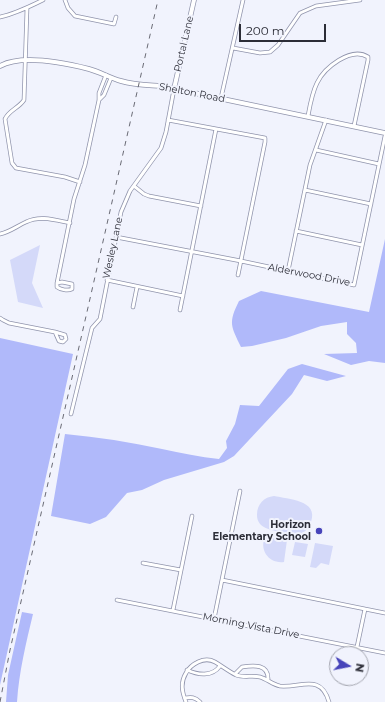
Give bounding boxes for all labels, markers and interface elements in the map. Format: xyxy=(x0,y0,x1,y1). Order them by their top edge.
street label: Portal Lane xyxy=(172,15,196,73)
scale bar xyxy=(241,16,328,42)
text: 200 m xyxy=(246,23,285,38)
street label: Shelton Road xyxy=(158,81,226,105)
street label: Wesley Lane xyxy=(101,216,125,280)
street label: Alderwood Drive xyxy=(267,261,351,289)
place label: Horizon Elementary School xyxy=(212,519,311,542)
marker: Horizon Elementary School xyxy=(314,526,324,536)
street label: Morning Vista Drive xyxy=(202,611,300,641)
north arrow xyxy=(329,646,369,686)
text: N xyxy=(352,662,367,673)

